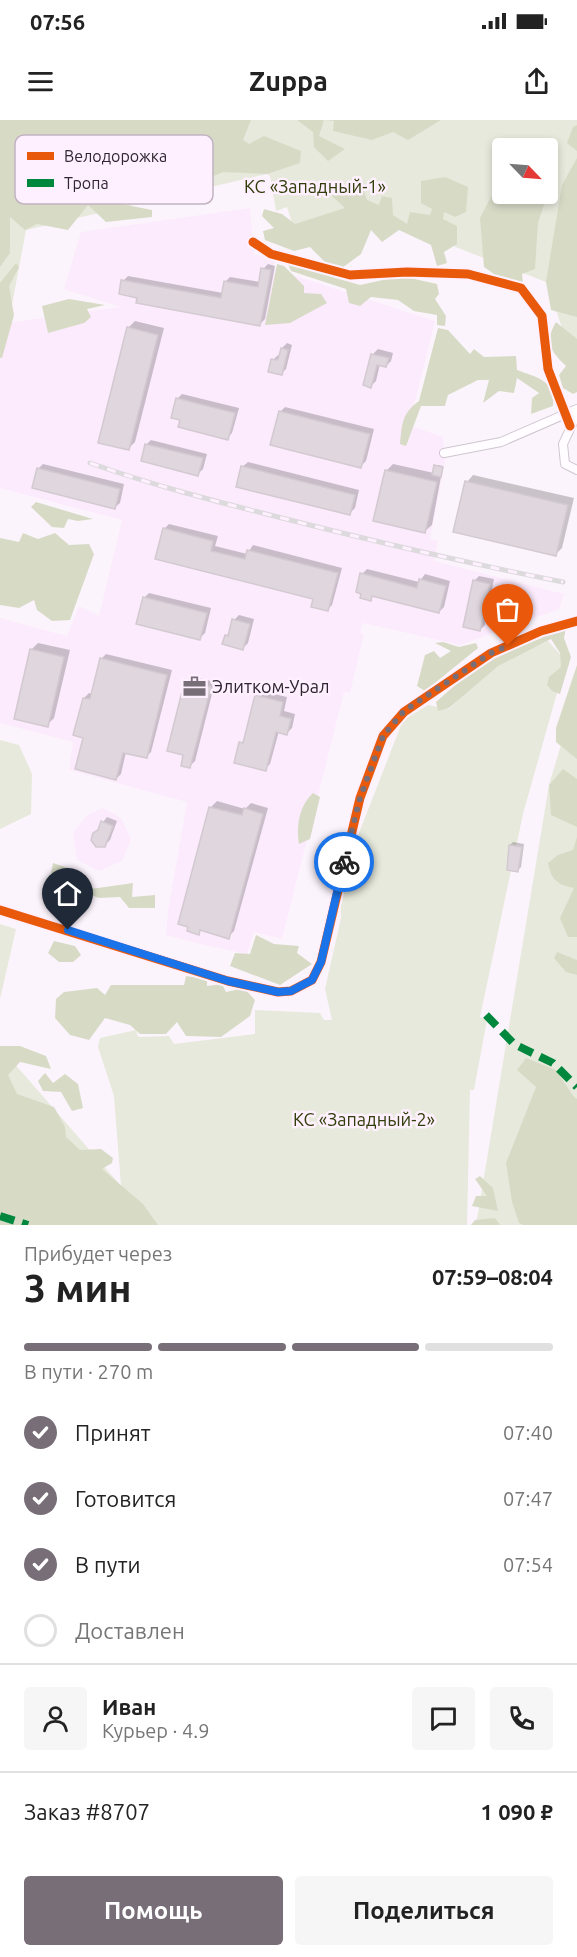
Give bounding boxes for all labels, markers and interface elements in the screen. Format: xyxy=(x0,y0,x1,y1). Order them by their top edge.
text: 07:56 xyxy=(30,9,85,34)
icon: menu xyxy=(24,65,57,98)
icon: share xyxy=(520,65,553,98)
text: Zuppa xyxy=(249,66,328,96)
legend xyxy=(15,135,213,204)
north arrow xyxy=(492,138,558,204)
map controls xyxy=(492,138,558,204)
text: Велодорожка xyxy=(64,147,167,165)
text: Тропа xyxy=(64,174,109,192)
park label: КС «Западный-1» xyxy=(244,176,386,196)
pin xyxy=(482,584,533,646)
icon: bag xyxy=(491,593,524,626)
office icon: Элитком-Урал xyxy=(181,674,207,700)
place label: Элитком-Урал xyxy=(212,676,329,696)
courier xyxy=(314,832,374,892)
icon: bike xyxy=(328,846,361,879)
pin xyxy=(42,868,93,930)
icon: home xyxy=(51,877,84,910)
park label: КС «Западный-2» xyxy=(293,1109,435,1129)
text: Прибудет через xyxy=(24,1242,172,1265)
text: 07:59–08:04 xyxy=(432,1264,553,1289)
text: 3 мин xyxy=(24,1266,132,1309)
text: В пути · 270 m xyxy=(24,1360,153,1383)
icon: check xyxy=(24,1416,57,1449)
text: Принят xyxy=(75,1420,151,1445)
text: 07:40 xyxy=(503,1421,553,1444)
icon: check xyxy=(24,1482,57,1515)
text: Готовится xyxy=(75,1486,176,1511)
text: 07:47 xyxy=(503,1487,553,1510)
icon: check xyxy=(24,1548,57,1581)
text: В пути xyxy=(75,1552,141,1577)
text: 07:54 xyxy=(503,1553,553,1576)
text: Доставлен xyxy=(75,1618,185,1643)
button: person xyxy=(24,1687,87,1750)
button: chat xyxy=(412,1687,475,1750)
button: phone xyxy=(490,1687,553,1750)
text: Иван xyxy=(102,1694,156,1719)
text: Курьер · 4.9 xyxy=(102,1719,209,1742)
text: Заказ #8707 xyxy=(24,1799,150,1824)
text: 1 090 ₽ xyxy=(481,1799,553,1824)
button: Помощь xyxy=(24,1876,283,1945)
button: Поделиться xyxy=(295,1876,553,1945)

